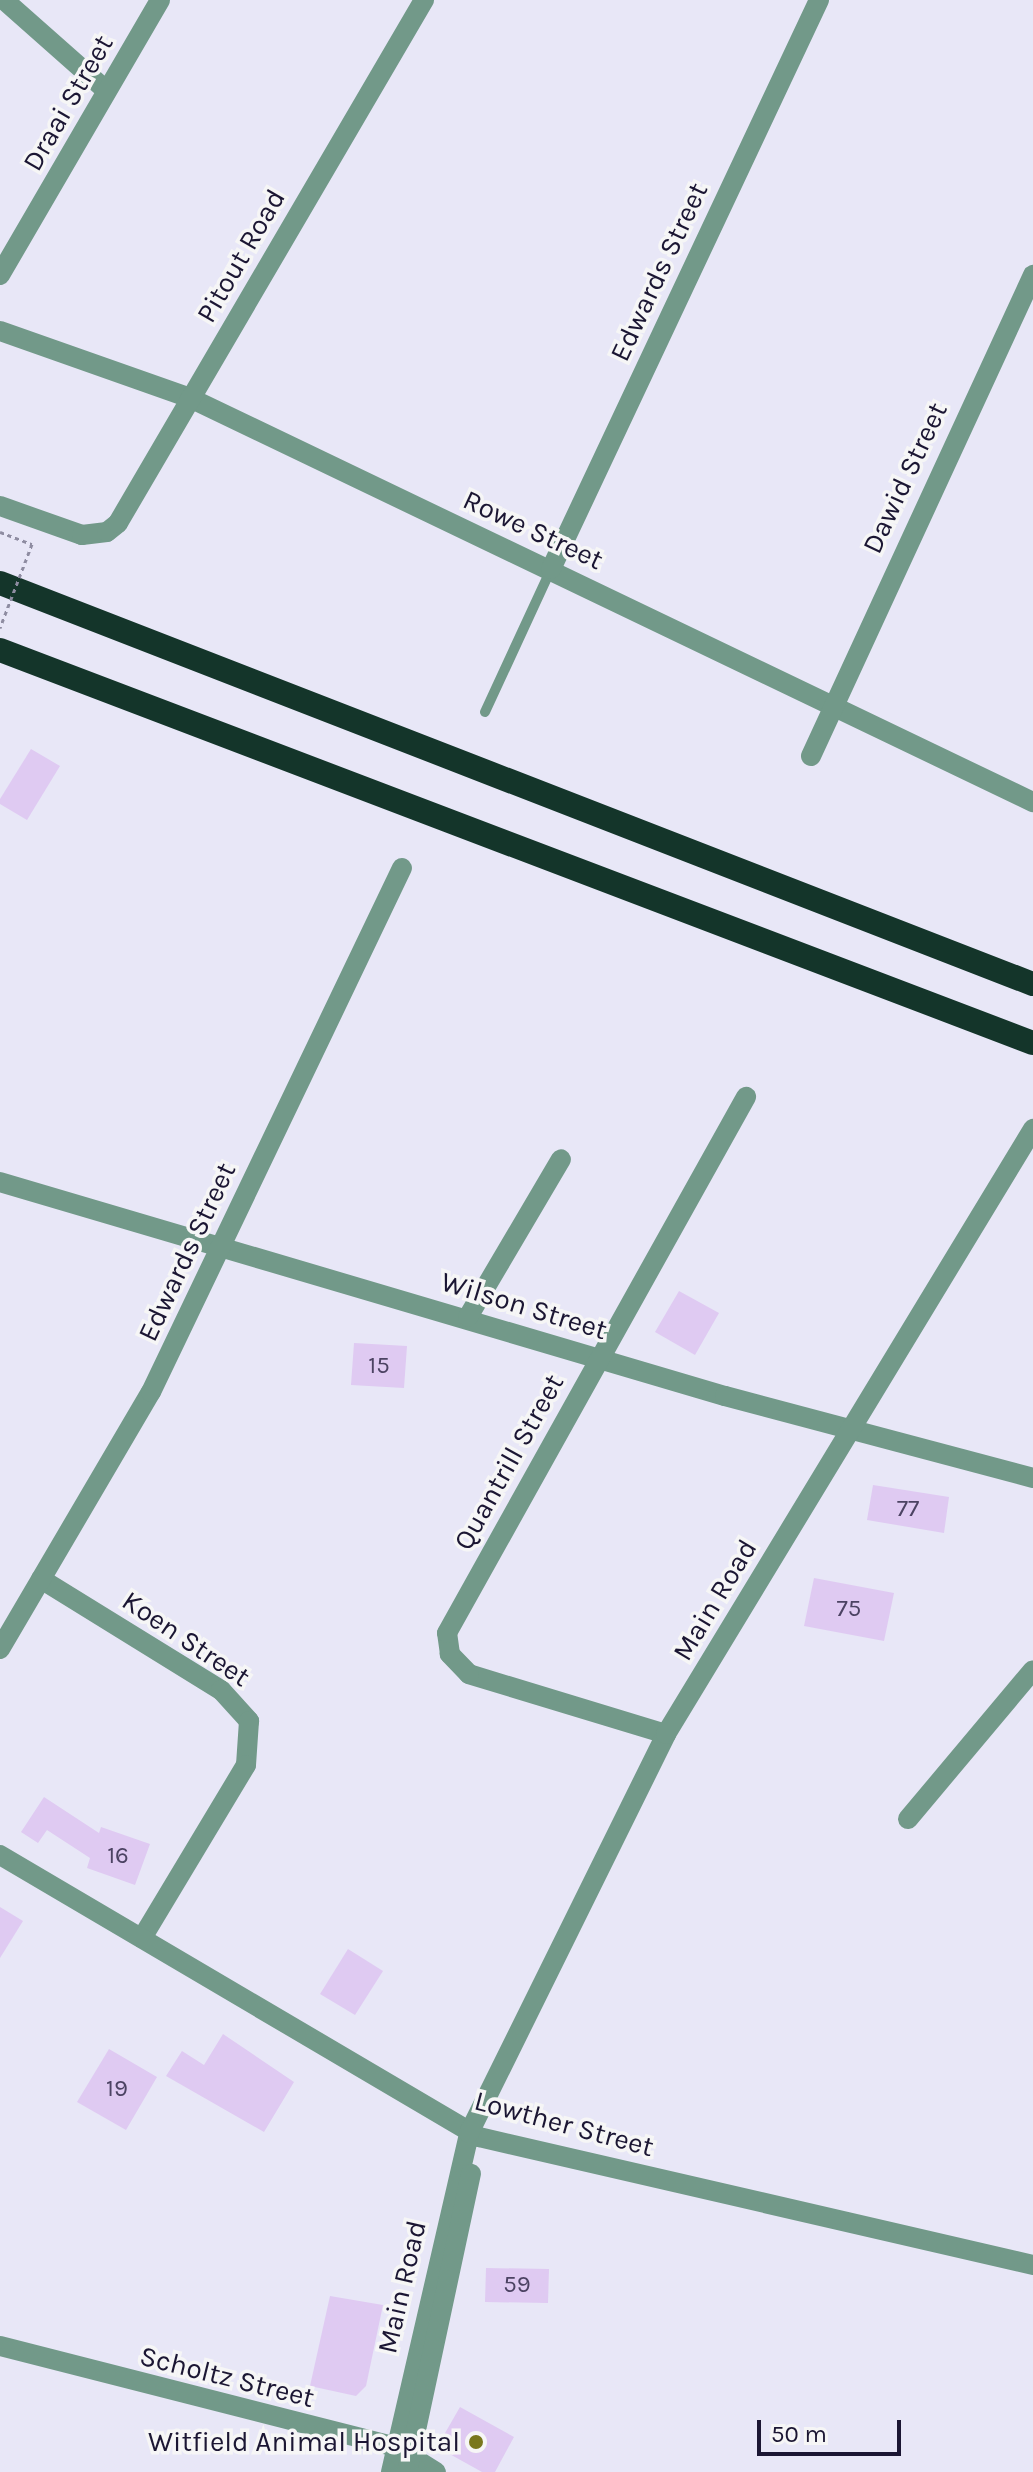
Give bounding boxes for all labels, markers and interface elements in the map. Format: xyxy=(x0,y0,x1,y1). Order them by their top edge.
street label: Draai Street xyxy=(16,29,120,177)
street label: Edwards Street xyxy=(603,177,715,367)
street label: Pitout Road xyxy=(189,183,293,329)
street label: Dawid Street xyxy=(855,397,955,559)
street label: Rowe Street xyxy=(458,483,608,577)
street label: Edwards Street xyxy=(131,1157,243,1347)
street label: Wilson Street xyxy=(437,1265,611,1347)
house number: 15 xyxy=(368,1352,390,1380)
street label: Quantrill Street xyxy=(447,1368,571,1556)
house number: 77 xyxy=(897,1495,919,1523)
street label: Main Road xyxy=(666,1533,764,1667)
street label: Koen Street xyxy=(116,1584,256,1694)
house number: 75 xyxy=(837,1595,861,1623)
house number: 16 xyxy=(107,1842,129,1870)
house number: 19 xyxy=(106,2075,128,2103)
street label: Lowther Street xyxy=(471,2084,657,2164)
street label: Main Road xyxy=(370,2217,434,2357)
house number: 59 xyxy=(503,2271,531,2299)
street label: Scholtz Street xyxy=(136,2339,318,2415)
scale bar xyxy=(761,2404,905,2454)
text: 50 m xyxy=(771,2420,827,2448)
place label: Witfield Animal Hospital xyxy=(148,2425,460,2459)
marker: Witfield Animal Hospital xyxy=(467,2433,485,2451)

